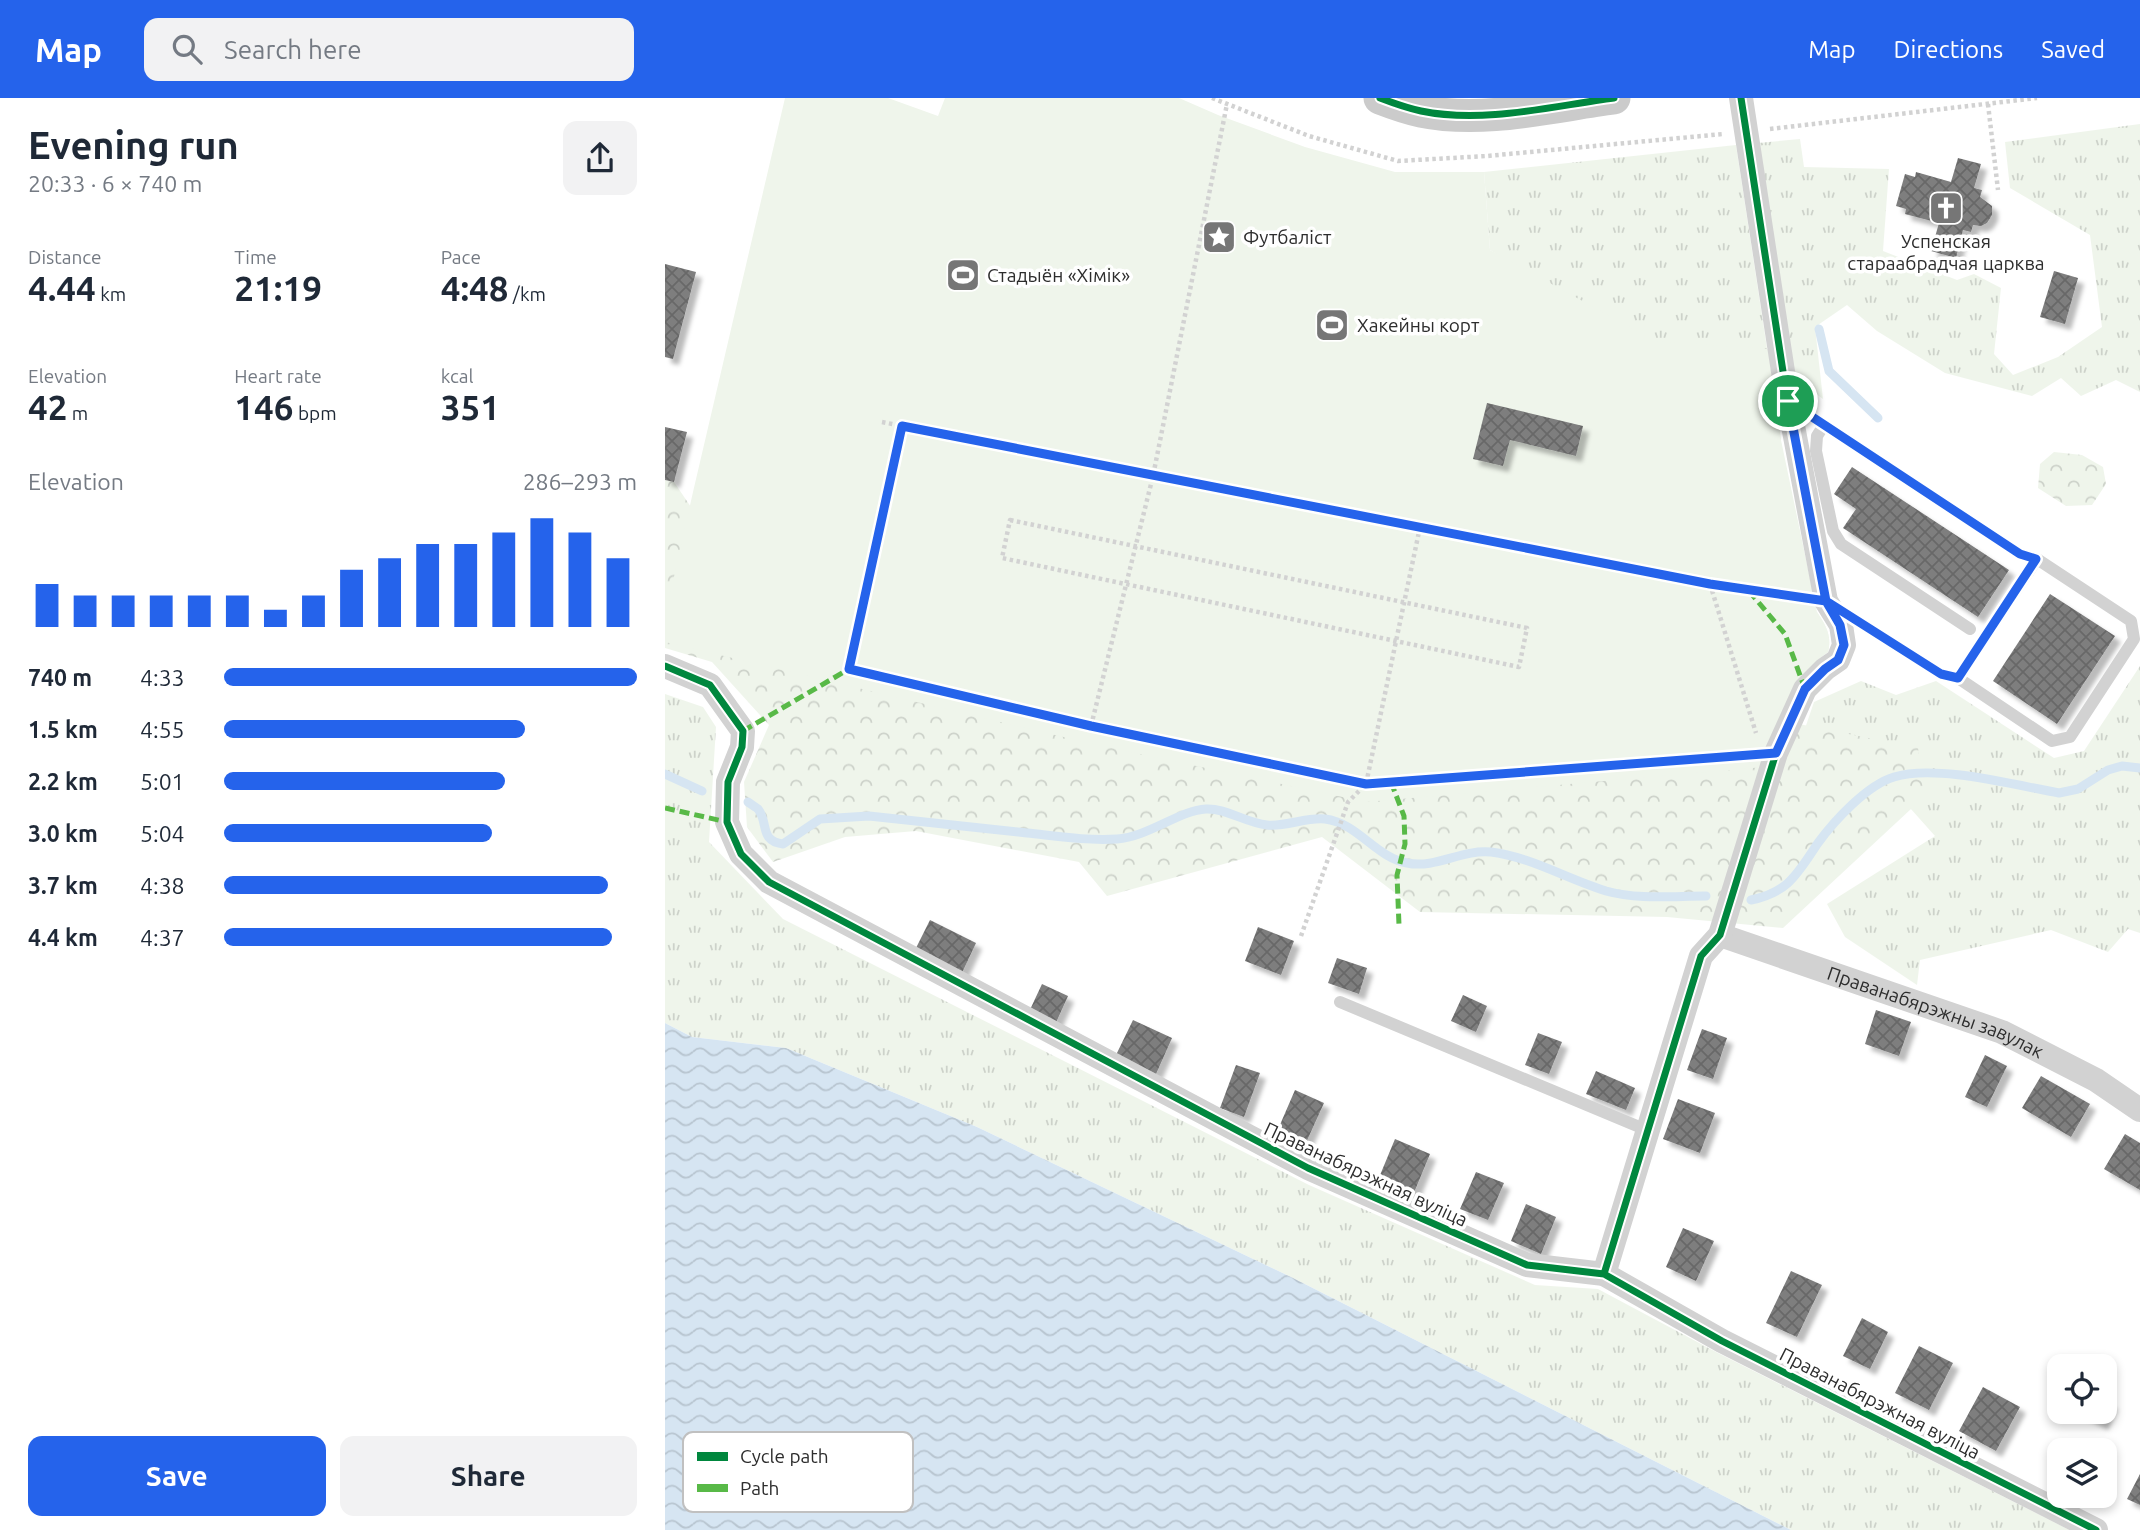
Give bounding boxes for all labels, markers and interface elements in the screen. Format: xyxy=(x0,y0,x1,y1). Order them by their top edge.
search box xyxy=(144,18,634,81)
icon: search xyxy=(168,30,206,68)
text: Map xyxy=(35,31,102,68)
text: Search here xyxy=(224,35,362,64)
text: Map xyxy=(1808,36,1855,63)
text: Directions xyxy=(1893,36,2003,63)
text: Saved xyxy=(2041,36,2105,63)
button: share xyxy=(563,121,637,195)
text: Evening run xyxy=(28,124,239,166)
text: 20:33 · 6 × 740 m xyxy=(28,171,202,196)
church icon: Успенская стараабрадчая царква xyxy=(1927,189,1965,227)
place icon: Футбаліст xyxy=(1200,218,1238,256)
place label: Футбаліст xyxy=(1243,226,1332,248)
place label: Успенская стараабрадчая царква xyxy=(1847,230,2045,274)
text: Distance xyxy=(28,246,102,268)
text: Time xyxy=(234,246,277,268)
text: Pace xyxy=(441,246,481,268)
sports icon: Стадыён «Хімік» xyxy=(944,256,982,294)
place label: Стадыён «Хімік» xyxy=(987,264,1130,286)
text: 4.44 xyxy=(28,268,96,308)
text: 21:19 xyxy=(234,268,322,308)
text: 4:48 xyxy=(441,268,509,308)
text: km xyxy=(96,283,126,305)
text: /km xyxy=(509,283,546,305)
sports icon: Хакейны корт xyxy=(1313,306,1351,344)
place label: Хакейны корт xyxy=(1357,314,1480,336)
text: Elevation xyxy=(28,365,107,387)
text: Heart rate xyxy=(234,365,322,387)
text: kcal xyxy=(441,365,473,387)
pin xyxy=(1758,371,1818,431)
icon: arrive xyxy=(1769,382,1807,420)
text: 42 xyxy=(28,387,67,427)
text: 146 xyxy=(234,387,294,427)
text: 351 xyxy=(441,387,500,427)
text: m xyxy=(67,402,88,424)
text: bpm xyxy=(294,402,337,424)
text: Elevation xyxy=(28,469,124,494)
text: 286–293 m xyxy=(523,469,637,494)
text: 740 m xyxy=(28,665,92,690)
text: 4:33 xyxy=(140,665,185,690)
text: 1.5 km xyxy=(28,717,98,742)
text: 4:55 xyxy=(140,717,185,742)
text: 2.2 km xyxy=(28,769,98,794)
text: 5:01 xyxy=(140,769,185,794)
text: 3.0 km xyxy=(28,821,98,846)
text: 5:04 xyxy=(140,821,185,846)
text: 3.7 km xyxy=(28,873,98,898)
text: 4:38 xyxy=(140,873,185,898)
text: 4.4 km xyxy=(28,925,98,950)
text: 4:37 xyxy=(140,925,185,950)
street label: Праванабярэжны завулак xyxy=(1825,962,2048,1063)
street label: Праванабярэжная вуліца xyxy=(1261,1117,1471,1231)
street label: Праванабярэжная вуліца xyxy=(1776,1343,1984,1463)
map controls xyxy=(2047,1354,2117,1508)
button: locate xyxy=(2047,1354,2117,1424)
legend xyxy=(683,1432,913,1512)
button: Save xyxy=(28,1436,326,1516)
button: Share xyxy=(340,1436,637,1516)
button: layers xyxy=(2047,1438,2117,1508)
text: Cycle path xyxy=(740,1445,829,1467)
text: Path xyxy=(740,1477,779,1499)

